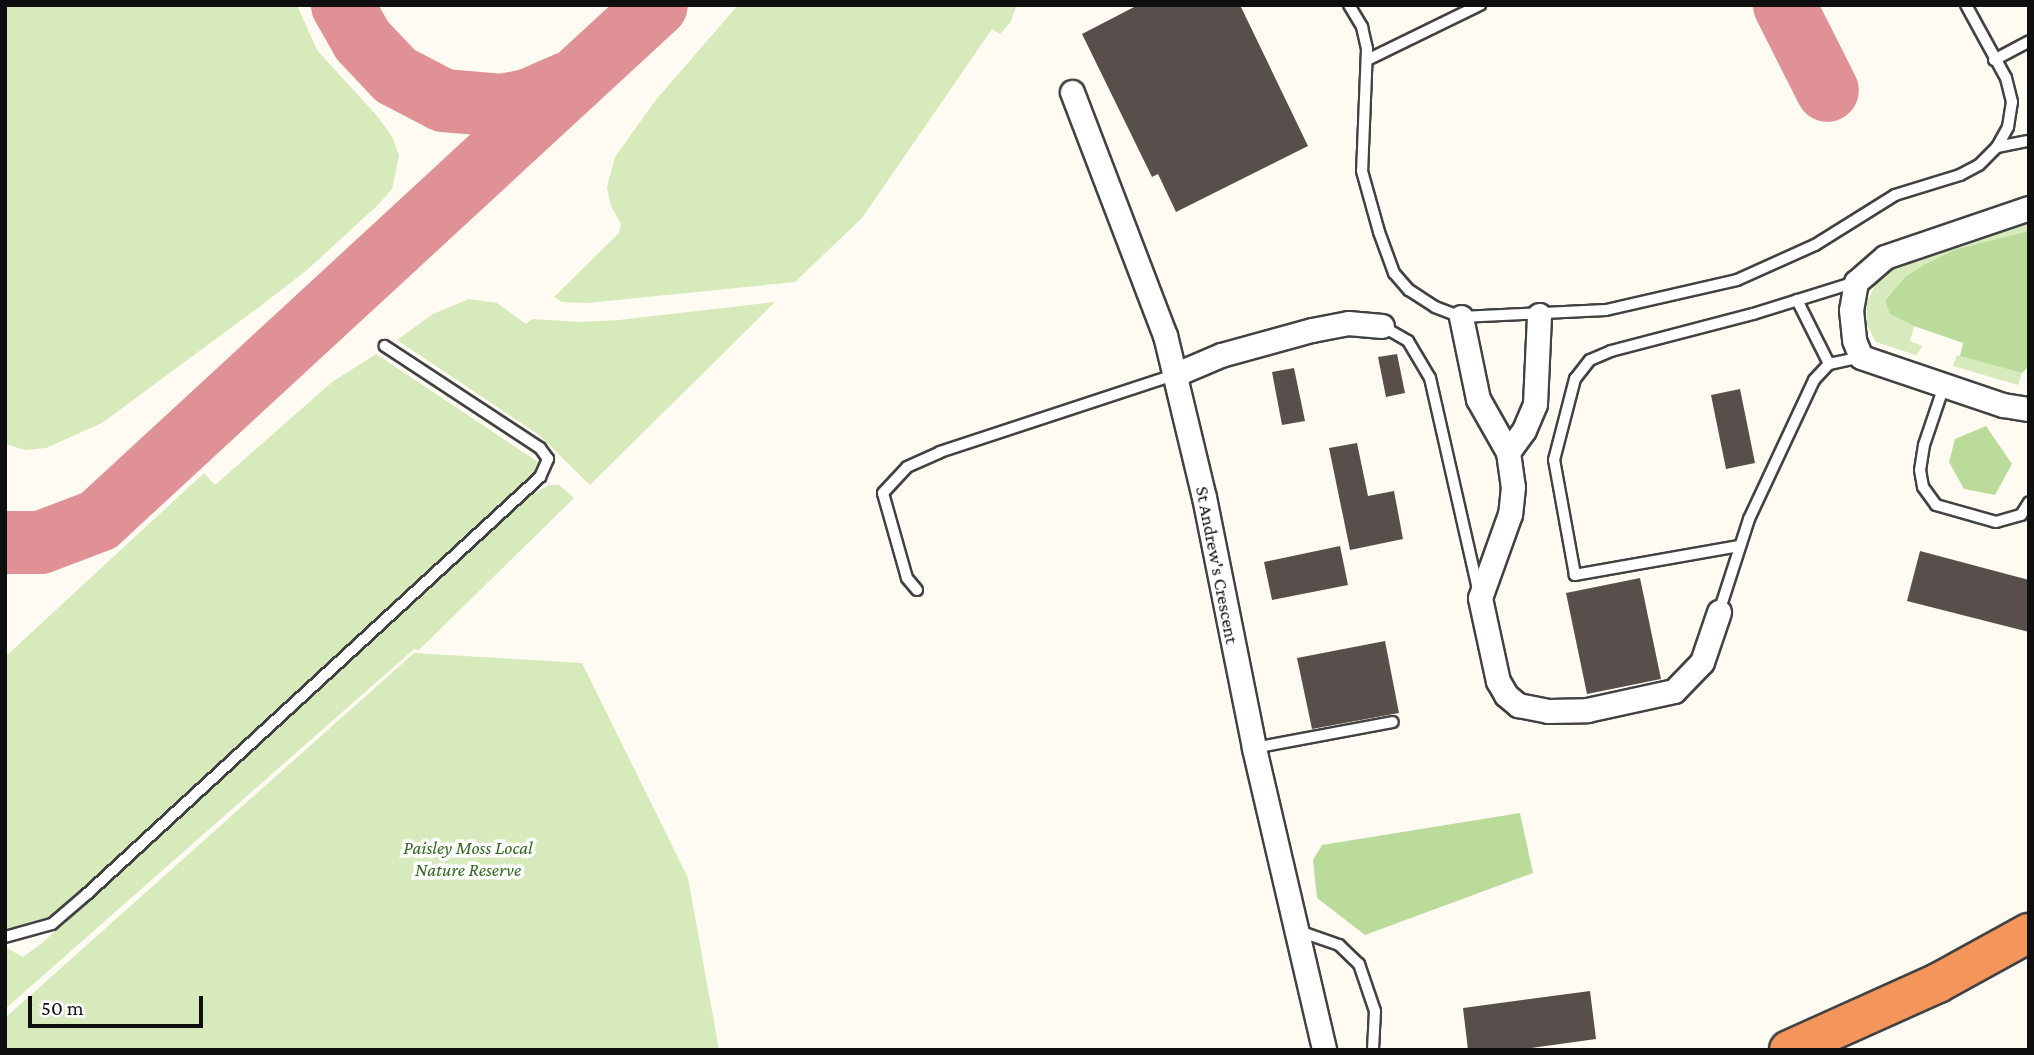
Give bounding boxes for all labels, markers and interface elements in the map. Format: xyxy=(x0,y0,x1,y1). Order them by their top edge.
street label: St Andrew's Crescent xyxy=(1191,484,1243,646)
park label: Paisley Moss Local Nature Reserve xyxy=(403,837,533,881)
scale bar xyxy=(32,982,206,1026)
text: 50 m xyxy=(41,996,84,1020)

